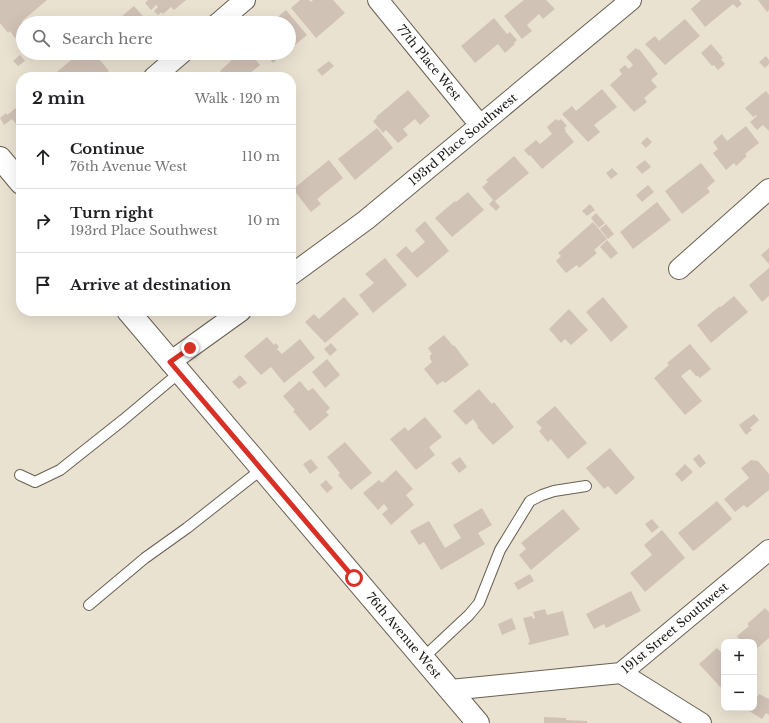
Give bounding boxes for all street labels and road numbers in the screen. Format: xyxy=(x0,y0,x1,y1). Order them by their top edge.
street label: 77th Place West xyxy=(394,21,465,104)
street label: 193rd Place Southwest xyxy=(405,90,520,188)
street label: 191st Street Southwest xyxy=(618,579,732,677)
street label: 76th Avenue West xyxy=(363,589,445,682)

